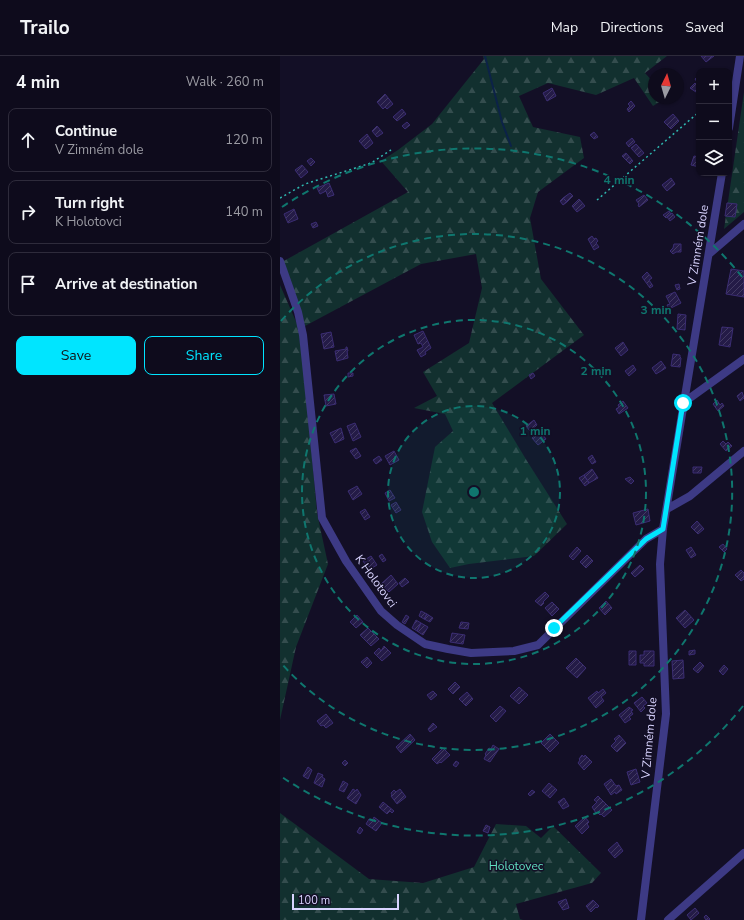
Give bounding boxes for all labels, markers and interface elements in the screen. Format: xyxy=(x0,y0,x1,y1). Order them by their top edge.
text: Trailo xyxy=(20,15,70,41)
text: Map xyxy=(551,18,578,37)
text: Directions xyxy=(600,18,663,37)
text: Saved xyxy=(685,18,724,37)
north arrow xyxy=(648,68,684,104)
map controls xyxy=(696,68,732,176)
button: + xyxy=(696,68,732,104)
text: 4 min xyxy=(16,71,60,94)
text: Walk · 260 m xyxy=(186,73,264,91)
button: − xyxy=(696,104,732,140)
text: Continue xyxy=(55,121,117,141)
icon: ahead xyxy=(17,129,39,151)
text: 120 m xyxy=(225,131,263,149)
button: layers xyxy=(696,140,732,176)
text: V Zimném dole xyxy=(55,141,143,159)
text: 4 min xyxy=(603,172,635,188)
text: Turn right xyxy=(55,193,124,213)
icon: right xyxy=(17,201,39,223)
text: 140 m xyxy=(225,203,263,221)
street label: V Zimném dole xyxy=(684,203,712,288)
text: K Holotovci xyxy=(55,213,122,231)
icon: arrive xyxy=(17,273,39,295)
text: Arrive at destination xyxy=(55,274,198,294)
text: 3 min xyxy=(640,302,672,318)
button: Save xyxy=(16,336,136,375)
button: Share xyxy=(144,336,264,375)
text: 2 min xyxy=(580,363,612,379)
route start xyxy=(674,394,692,412)
text: 1 min xyxy=(519,423,551,439)
centre of rings xyxy=(467,485,481,499)
street label: K Holotovci xyxy=(351,551,401,611)
route end xyxy=(545,619,563,637)
street label: V Zimném dole xyxy=(637,697,661,780)
park label: Holotovec xyxy=(489,858,544,874)
scale bar xyxy=(292,892,399,911)
text: 100 m xyxy=(298,893,330,908)

